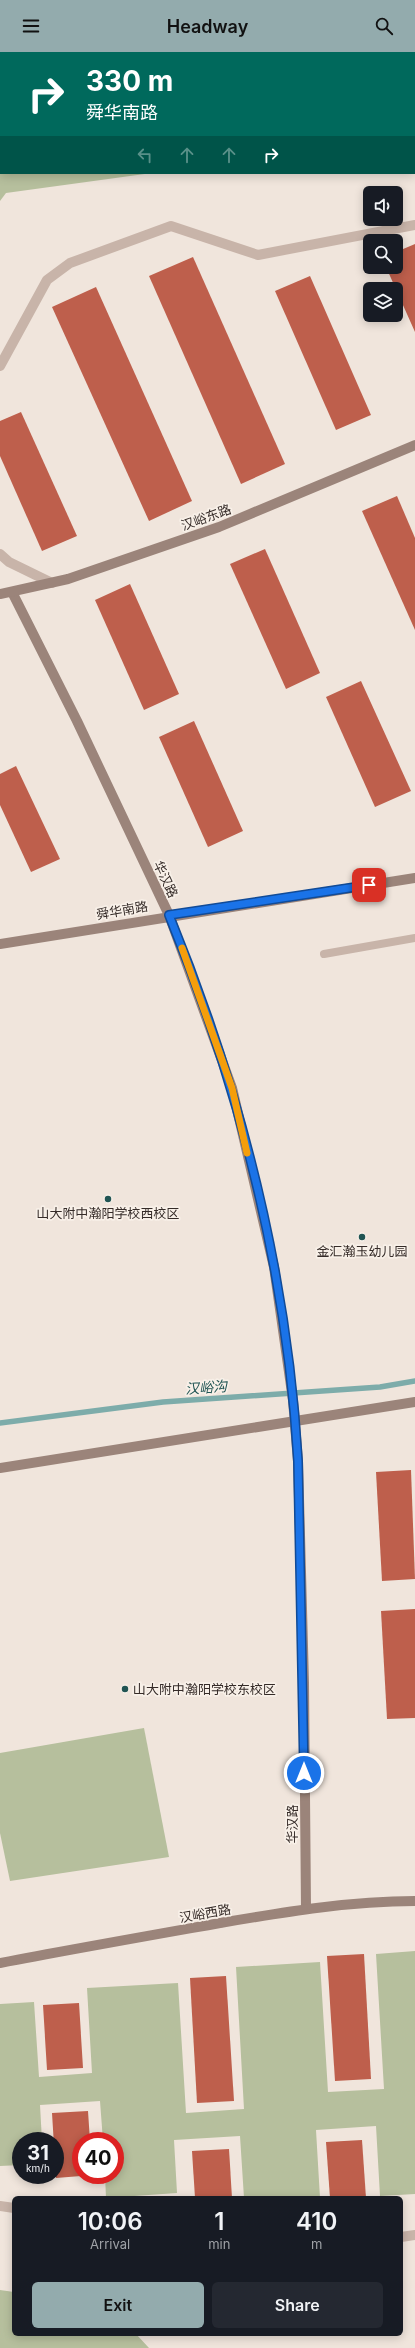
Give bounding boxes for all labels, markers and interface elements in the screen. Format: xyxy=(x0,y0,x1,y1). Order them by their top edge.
icon: menu xyxy=(20,15,42,37)
icon: search xyxy=(373,15,395,37)
text: Headway xyxy=(167,16,248,37)
text: 330 m xyxy=(86,64,173,98)
icon: right xyxy=(20,68,72,120)
text: 舜华南路 xyxy=(86,102,158,123)
icon: left xyxy=(134,144,156,166)
icon: ahead xyxy=(176,144,198,166)
icon: ahead xyxy=(218,144,240,166)
icon: right xyxy=(260,144,282,166)
map controls xyxy=(363,186,403,322)
button: sound xyxy=(363,186,403,226)
button: search xyxy=(363,234,403,274)
button: layers xyxy=(363,282,403,322)
street label: 汉峪东路 xyxy=(179,501,233,533)
street label: 华汉路 xyxy=(151,858,181,900)
pin xyxy=(352,868,386,902)
icon: arrive xyxy=(358,874,380,896)
street label: 舜华南路 xyxy=(95,898,149,922)
marker: 山大附中瀚阳学校西校区 xyxy=(103,1194,113,1204)
place label: 山大附中瀚阳学校西校区 xyxy=(36,1205,180,1221)
marker: 金汇瀚玉幼儿园 xyxy=(357,1232,367,1242)
place label: 金汇瀚玉幼儿园 xyxy=(316,1243,408,1259)
water label: 汉峪沟 xyxy=(184,1377,230,1397)
place label: 山大附中瀚阳学校东校区 xyxy=(133,1681,276,1697)
marker: 山大附中瀚阳学校东校区 xyxy=(120,1684,130,1694)
position arrow xyxy=(283,1752,325,1794)
street label: 华汉路 xyxy=(284,1804,300,1844)
street label: 汉峪西路 xyxy=(178,1901,232,1925)
speed limit sign: 40 xyxy=(72,2132,124,2184)
text: 31 xyxy=(27,2141,49,2165)
text: km/h xyxy=(26,2162,50,2174)
text: 10:06 xyxy=(78,2207,143,2236)
text: 1 xyxy=(214,2207,224,2236)
text: 410 xyxy=(296,2207,337,2236)
text: Arrival xyxy=(90,2236,130,2252)
text: min xyxy=(208,2236,230,2252)
text: m xyxy=(311,2236,322,2252)
button: Exit xyxy=(32,2282,204,2328)
button: Share xyxy=(212,2282,383,2328)

